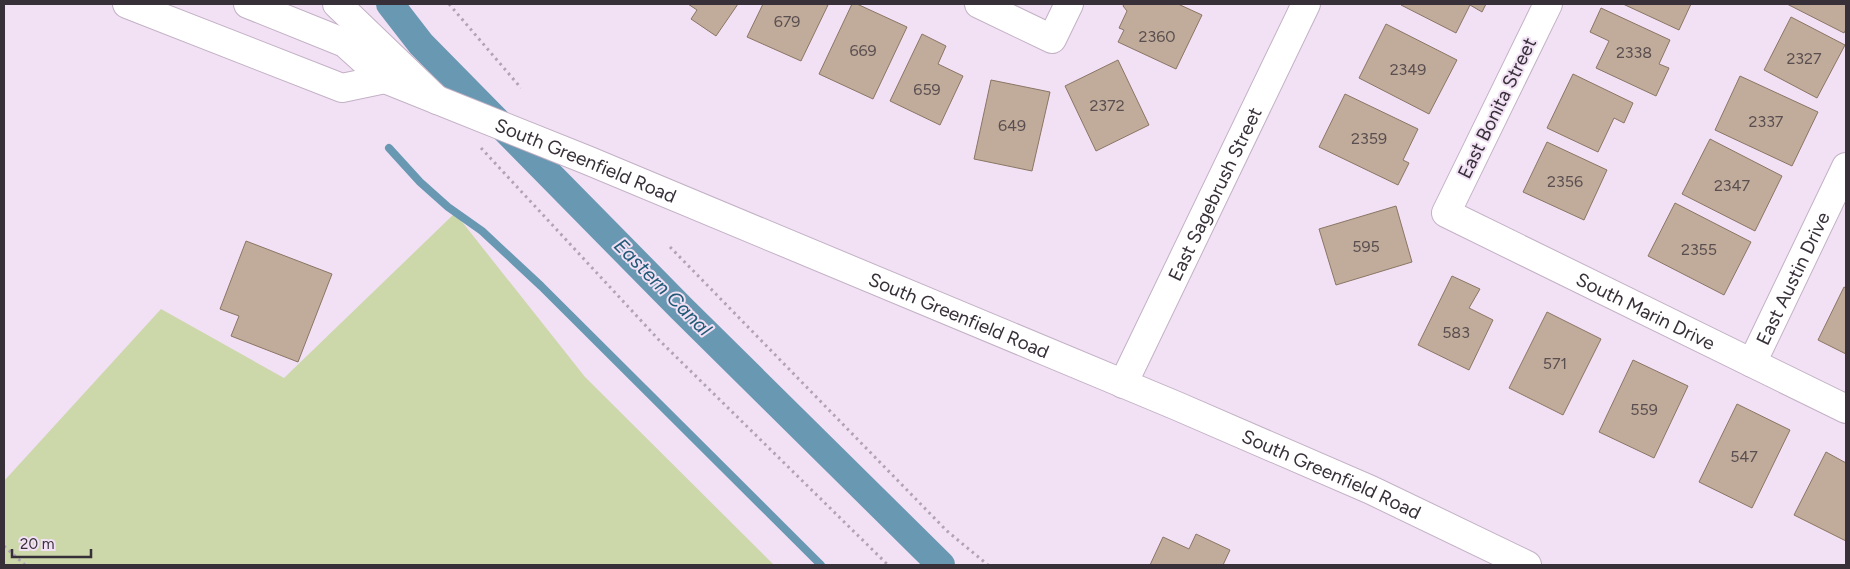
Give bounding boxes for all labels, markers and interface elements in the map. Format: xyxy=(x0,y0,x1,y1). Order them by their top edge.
house number: 679 xyxy=(774,12,800,31)
house number: 2360 xyxy=(1139,27,1175,46)
street label: East Bonita Street xyxy=(1453,34,1541,182)
house number: 669 xyxy=(849,41,877,60)
house number: 2338 xyxy=(1616,43,1652,62)
house number: 2327 xyxy=(1786,49,1822,68)
house number: 2349 xyxy=(1390,60,1426,79)
house number: 659 xyxy=(913,80,941,99)
house number: 2372 xyxy=(1089,96,1125,115)
street label: East Sagebrush Street xyxy=(1163,103,1266,285)
house number: 2337 xyxy=(1749,112,1784,131)
street label: South Greenfield Road xyxy=(492,113,680,208)
house number: 649 xyxy=(998,116,1026,135)
house number: 2359 xyxy=(1351,129,1387,148)
house number: 2356 xyxy=(1547,172,1583,191)
house number: 2347 xyxy=(1714,176,1750,195)
street label: East Austin Drive xyxy=(1751,208,1834,349)
water label: Eastern Canal xyxy=(609,233,717,341)
house number: 595 xyxy=(1352,237,1380,256)
house number: 2355 xyxy=(1681,240,1717,259)
street label: South Greenfield Road xyxy=(865,267,1053,363)
street label: South Marin Drive xyxy=(1573,267,1719,355)
house number: 583 xyxy=(1442,323,1470,342)
house number: 571 xyxy=(1543,354,1567,373)
house number: 559 xyxy=(1630,400,1658,419)
street label: South Greenfield Road xyxy=(1238,424,1425,524)
house number: 547 xyxy=(1730,447,1758,466)
scale bar xyxy=(12,526,91,558)
text: 20 m xyxy=(20,535,54,553)

